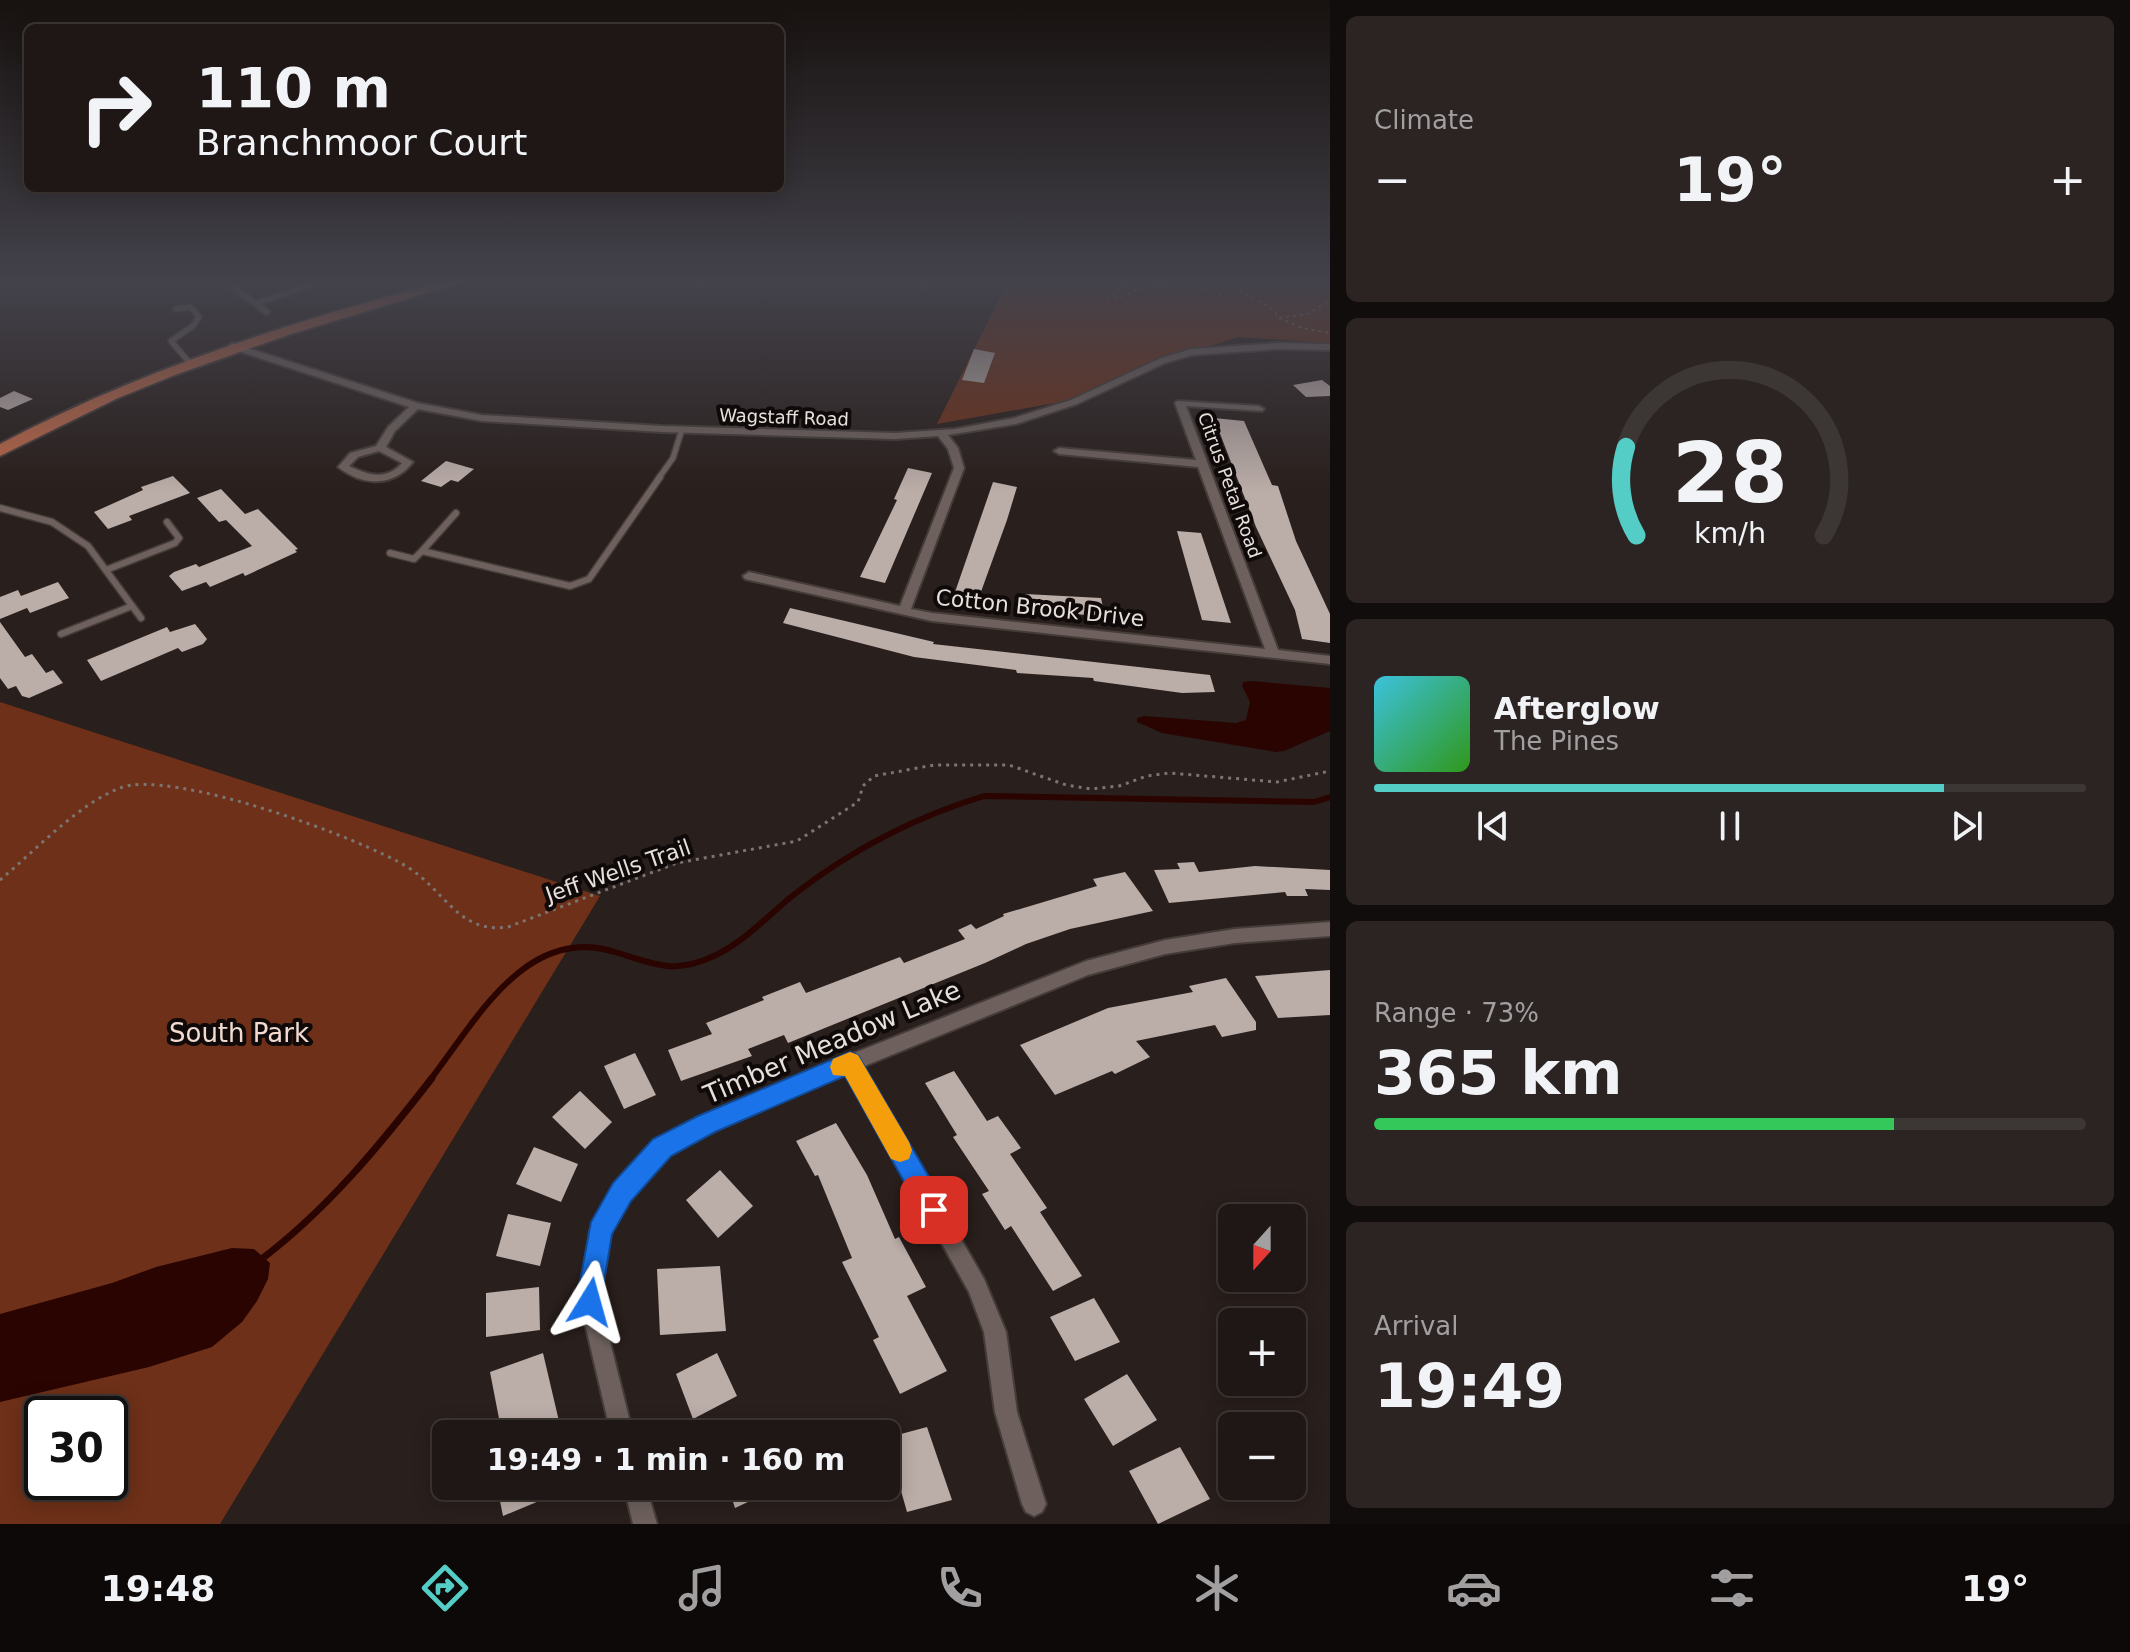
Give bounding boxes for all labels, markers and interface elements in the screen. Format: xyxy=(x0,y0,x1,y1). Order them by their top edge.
text: 110 m xyxy=(196,55,391,120)
icon: right xyxy=(64,56,168,160)
text: Climate xyxy=(1374,105,1474,135)
text: Branchmoor Court xyxy=(196,122,527,163)
text: 19° xyxy=(1673,145,1787,215)
text: − xyxy=(1374,154,1411,205)
text: + xyxy=(2049,154,2086,205)
street label: Wagstaff Road xyxy=(719,404,849,430)
street label: Citrus Petal Road xyxy=(1194,409,1266,561)
text: 28 xyxy=(1672,425,1788,522)
text: km/h xyxy=(1694,517,1766,551)
street label: Cotton Brook Drive xyxy=(935,585,1145,631)
text: Afterglow xyxy=(1494,691,1660,726)
text: The Pines xyxy=(1494,726,1619,756)
icon: previous xyxy=(1471,804,1515,848)
icon: pause xyxy=(1708,804,1752,848)
icon: next xyxy=(1945,804,1989,848)
street label: Jeff Wells Trail xyxy=(540,834,694,908)
street label: Timber Meadow Lake xyxy=(698,974,965,1110)
text: Range · 73% xyxy=(1374,998,1539,1028)
park label: South Park xyxy=(169,1018,309,1048)
text: 365 km xyxy=(1374,1038,1623,1108)
pin xyxy=(900,1176,968,1244)
icon: arrive xyxy=(912,1188,956,1232)
north arrow xyxy=(1218,1204,1306,1292)
map controls xyxy=(1218,1204,1306,1500)
position arrow xyxy=(548,1260,632,1344)
button: + xyxy=(1218,1308,1306,1396)
text: Arrival xyxy=(1374,1311,1458,1341)
text: 19:49 xyxy=(1374,1351,1565,1421)
speed limit sign: 30 xyxy=(24,1396,128,1500)
button: − xyxy=(1218,1412,1306,1500)
text: 19:49 · 1 min · 160 m xyxy=(487,1442,845,1477)
icon: directions xyxy=(417,1560,473,1616)
icon: music xyxy=(674,1560,730,1616)
icon: phone xyxy=(932,1560,988,1616)
icon: climate xyxy=(1189,1560,1245,1616)
icon: car xyxy=(1446,1560,1502,1616)
icon: filters xyxy=(1704,1560,1760,1616)
text: 19:48 xyxy=(101,1568,215,1609)
text: 19° xyxy=(1961,1568,2029,1609)

